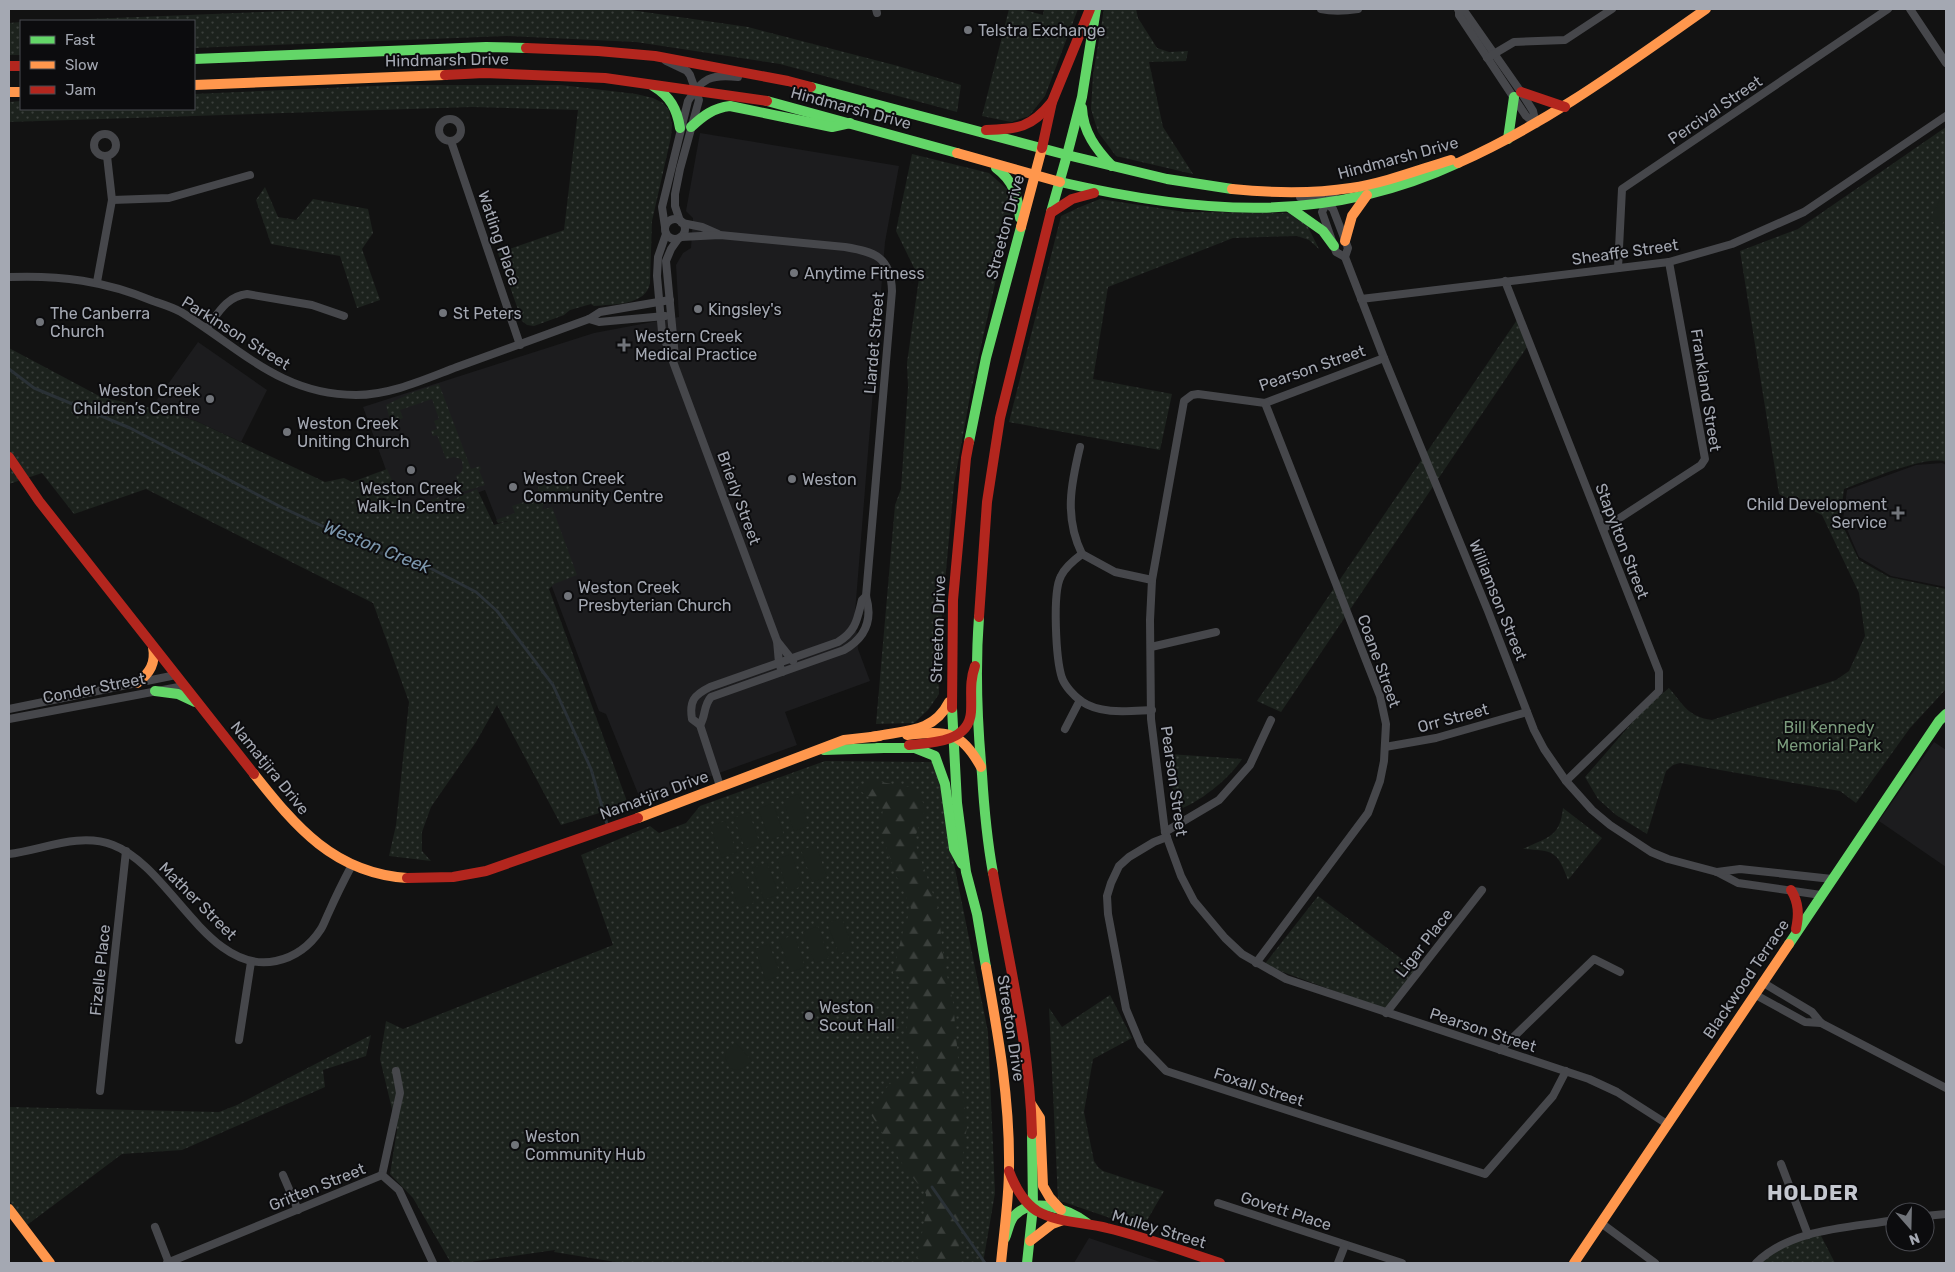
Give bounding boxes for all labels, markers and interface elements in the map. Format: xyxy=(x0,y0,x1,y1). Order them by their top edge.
legend xyxy=(20,20,195,110)
place label: Telstra Exchange xyxy=(978,21,1105,40)
marker: Telstra Exchange xyxy=(962,24,974,36)
text: Fast xyxy=(65,31,95,49)
street label: Hindmarsh Drive xyxy=(385,49,509,71)
text: Slow xyxy=(65,56,98,74)
street label: Percival Street xyxy=(1664,72,1766,148)
text: Jam xyxy=(65,81,96,99)
street label: Hindmarsh Drive xyxy=(789,83,913,133)
street label: Hindmarsh Drive xyxy=(1336,133,1460,183)
street label: Streeton Drive xyxy=(982,173,1028,281)
street label: Watling Place xyxy=(474,188,524,288)
street label: Sheaffe Street xyxy=(1570,235,1680,269)
place label: Anytime Fitness xyxy=(804,264,925,283)
marker: Anytime Fitness xyxy=(788,267,800,279)
street label: Liardet Street xyxy=(860,291,888,395)
street label: Parkinson Street xyxy=(178,292,294,374)
place label: Kingsley's xyxy=(708,300,782,319)
marker: Kingsley's xyxy=(692,303,704,315)
place label: The Canberra Church xyxy=(50,304,150,341)
place label: St Peters xyxy=(453,304,522,323)
marker: St Peters xyxy=(437,307,449,319)
marker: The Canberra Church xyxy=(34,316,46,328)
place label: Western Creek Medical Practice xyxy=(635,327,757,364)
street label: Frankland Street xyxy=(1687,327,1725,453)
marker: Western Creek Medical Practice xyxy=(617,338,631,352)
street label: Pearson Street xyxy=(1256,341,1368,395)
place label: Weston Creek Children’s Centre xyxy=(73,381,201,418)
marker: Weston Creek Children’s Centre xyxy=(204,393,216,405)
place label: Weston Creek Uniting Church xyxy=(297,414,410,451)
marker: Weston Creek Uniting Church xyxy=(281,426,293,438)
street label: Brierly Street xyxy=(713,449,765,547)
marker: Weston Creek Walk-In Centre xyxy=(405,464,417,476)
place label: Weston Creek Community Centre xyxy=(523,469,663,506)
place label: Weston xyxy=(802,470,857,489)
marker: Weston xyxy=(786,473,798,485)
place label: Weston Creek Walk-In Centre xyxy=(357,479,465,516)
marker: Weston Creek Community Centre xyxy=(507,481,519,493)
street label: Stapylton Street xyxy=(1591,481,1653,601)
place label: Child Development Service xyxy=(1747,495,1887,532)
marker: Child Development Service xyxy=(1891,506,1905,520)
water label: Weston Creek xyxy=(320,515,435,579)
street label: Williamson Street xyxy=(1465,537,1531,663)
street label: Streeton Drive xyxy=(927,575,949,683)
place label: Weston Creek Presbyterian Church xyxy=(578,578,732,615)
marker: Weston Creek Presbyterian Church xyxy=(562,590,574,602)
street label: Coane Street xyxy=(1353,612,1405,710)
street label: Conder Street xyxy=(41,669,147,707)
street label: Orr Street xyxy=(1415,699,1491,737)
street label: Namatjira Drive xyxy=(227,718,313,818)
park label: Bill Kennedy Memorial Park xyxy=(1777,718,1882,755)
street label: Pearson Street xyxy=(1157,725,1191,837)
street label: Namatjira Drive xyxy=(597,767,711,823)
street label: Mather Street xyxy=(155,858,241,944)
street label: Ligar Place xyxy=(1391,905,1457,981)
street label: Blackwood Terrace xyxy=(1699,916,1793,1042)
street label: Fizelle Place xyxy=(86,923,114,1017)
street label: Streeton Drive xyxy=(993,973,1029,1083)
place label: Weston Scout Hall xyxy=(819,998,895,1035)
street label: Pearson Street xyxy=(1427,1004,1539,1056)
marker: Weston Scout Hall xyxy=(803,1010,815,1022)
street label: Foxall Street xyxy=(1212,1064,1306,1110)
place label: Weston Community Hub xyxy=(525,1127,646,1164)
marker: Weston Community Hub xyxy=(509,1139,521,1151)
street label: Gritten Street xyxy=(266,1159,368,1215)
district label: HOLDER xyxy=(1767,1180,1859,1205)
street label: Govett Place xyxy=(1238,1187,1334,1235)
north arrow xyxy=(1885,1202,1935,1252)
street label: Mulley Street xyxy=(1110,1206,1208,1252)
text: N xyxy=(1907,1229,1922,1248)

